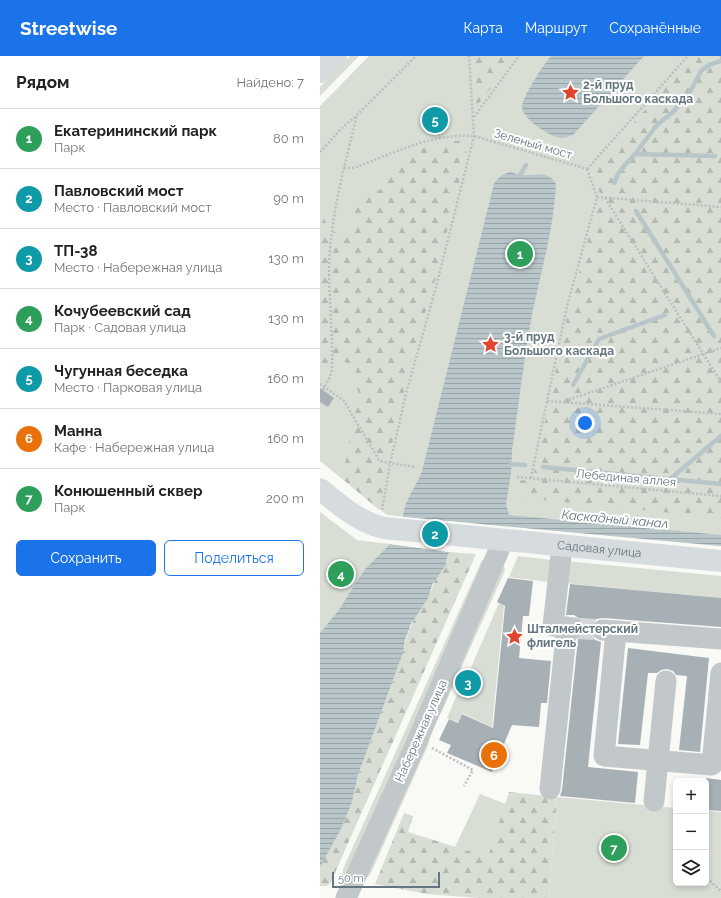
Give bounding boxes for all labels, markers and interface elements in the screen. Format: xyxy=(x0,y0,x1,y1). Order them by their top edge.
text: Streetwise xyxy=(20,17,117,39)
text: Карта xyxy=(464,20,503,36)
text: Маршрут xyxy=(525,20,587,36)
text: Сохранённые xyxy=(609,20,701,36)
text: Рядом xyxy=(16,72,69,92)
text: Найдено: 7 xyxy=(236,75,304,90)
place label: 2-й пруд Большого каскада xyxy=(583,78,693,106)
place icon: 2-й пруд Большого каскада xyxy=(560,82,580,102)
pin: 5 xyxy=(422,105,448,135)
text: Екатерининский парк xyxy=(54,122,217,140)
street label: Зеленый мост xyxy=(492,126,574,162)
text: 1 xyxy=(26,131,32,146)
text: 80 m xyxy=(273,131,304,146)
text: Парк xyxy=(54,140,85,155)
text: Павловский мост xyxy=(54,182,183,200)
text: 2 xyxy=(25,191,33,206)
text: 90 m xyxy=(273,191,304,206)
text: Место · Павловский мост xyxy=(54,200,211,215)
pin: 1 xyxy=(507,239,533,269)
text: ТП-38 xyxy=(54,242,98,260)
text: 3 xyxy=(25,251,33,266)
text: 130 m xyxy=(268,251,304,266)
text: Место · Набережная улица xyxy=(54,260,222,275)
text: Кочубеевский сад xyxy=(54,302,191,320)
text: 4 xyxy=(25,311,33,326)
text: 130 m xyxy=(268,311,304,326)
text: Парк · Садовая улица xyxy=(54,320,186,335)
place label: 3-й пруд Большого каскада xyxy=(504,330,614,358)
place icon: 3-й пруд Большого каскада xyxy=(481,334,501,354)
text: Чугунная беседка xyxy=(54,362,188,380)
text: 5 xyxy=(25,371,33,386)
text: 160 m xyxy=(267,371,304,386)
text: Место · Парковая улица xyxy=(54,380,202,395)
your location xyxy=(575,413,595,433)
text: Манна xyxy=(54,422,102,440)
text: 6 xyxy=(25,431,33,446)
text: 160 m xyxy=(267,431,304,446)
text: Кафе · Набережная улица xyxy=(54,440,214,455)
street label: Лебединая аллея xyxy=(575,467,677,489)
text: Конюшенный сквер xyxy=(54,482,202,500)
text: 7 xyxy=(25,491,33,506)
text: 200 m xyxy=(266,491,304,506)
text: Парк xyxy=(54,500,85,515)
water label: Каскадный канал xyxy=(561,507,669,531)
pin: 2 xyxy=(422,519,448,549)
street label: Садовая улица xyxy=(556,538,642,560)
button: Сохранить xyxy=(16,540,156,576)
button: Поделиться xyxy=(164,540,304,576)
pin: 4 xyxy=(328,559,354,589)
place label: Шталмейстерский флигель xyxy=(527,622,638,650)
place icon: Шталмейстерский флигель xyxy=(504,626,524,646)
pin: 3 xyxy=(455,668,481,698)
street label: Набережная улица xyxy=(392,678,450,784)
pin: 6 xyxy=(481,740,507,770)
map controls xyxy=(673,778,709,886)
button: + xyxy=(673,778,709,814)
button: − xyxy=(673,814,709,850)
pin: 7 xyxy=(601,833,627,863)
button: layers xyxy=(673,850,709,886)
scale bar xyxy=(332,870,440,889)
text: 50 m xyxy=(338,872,364,885)

